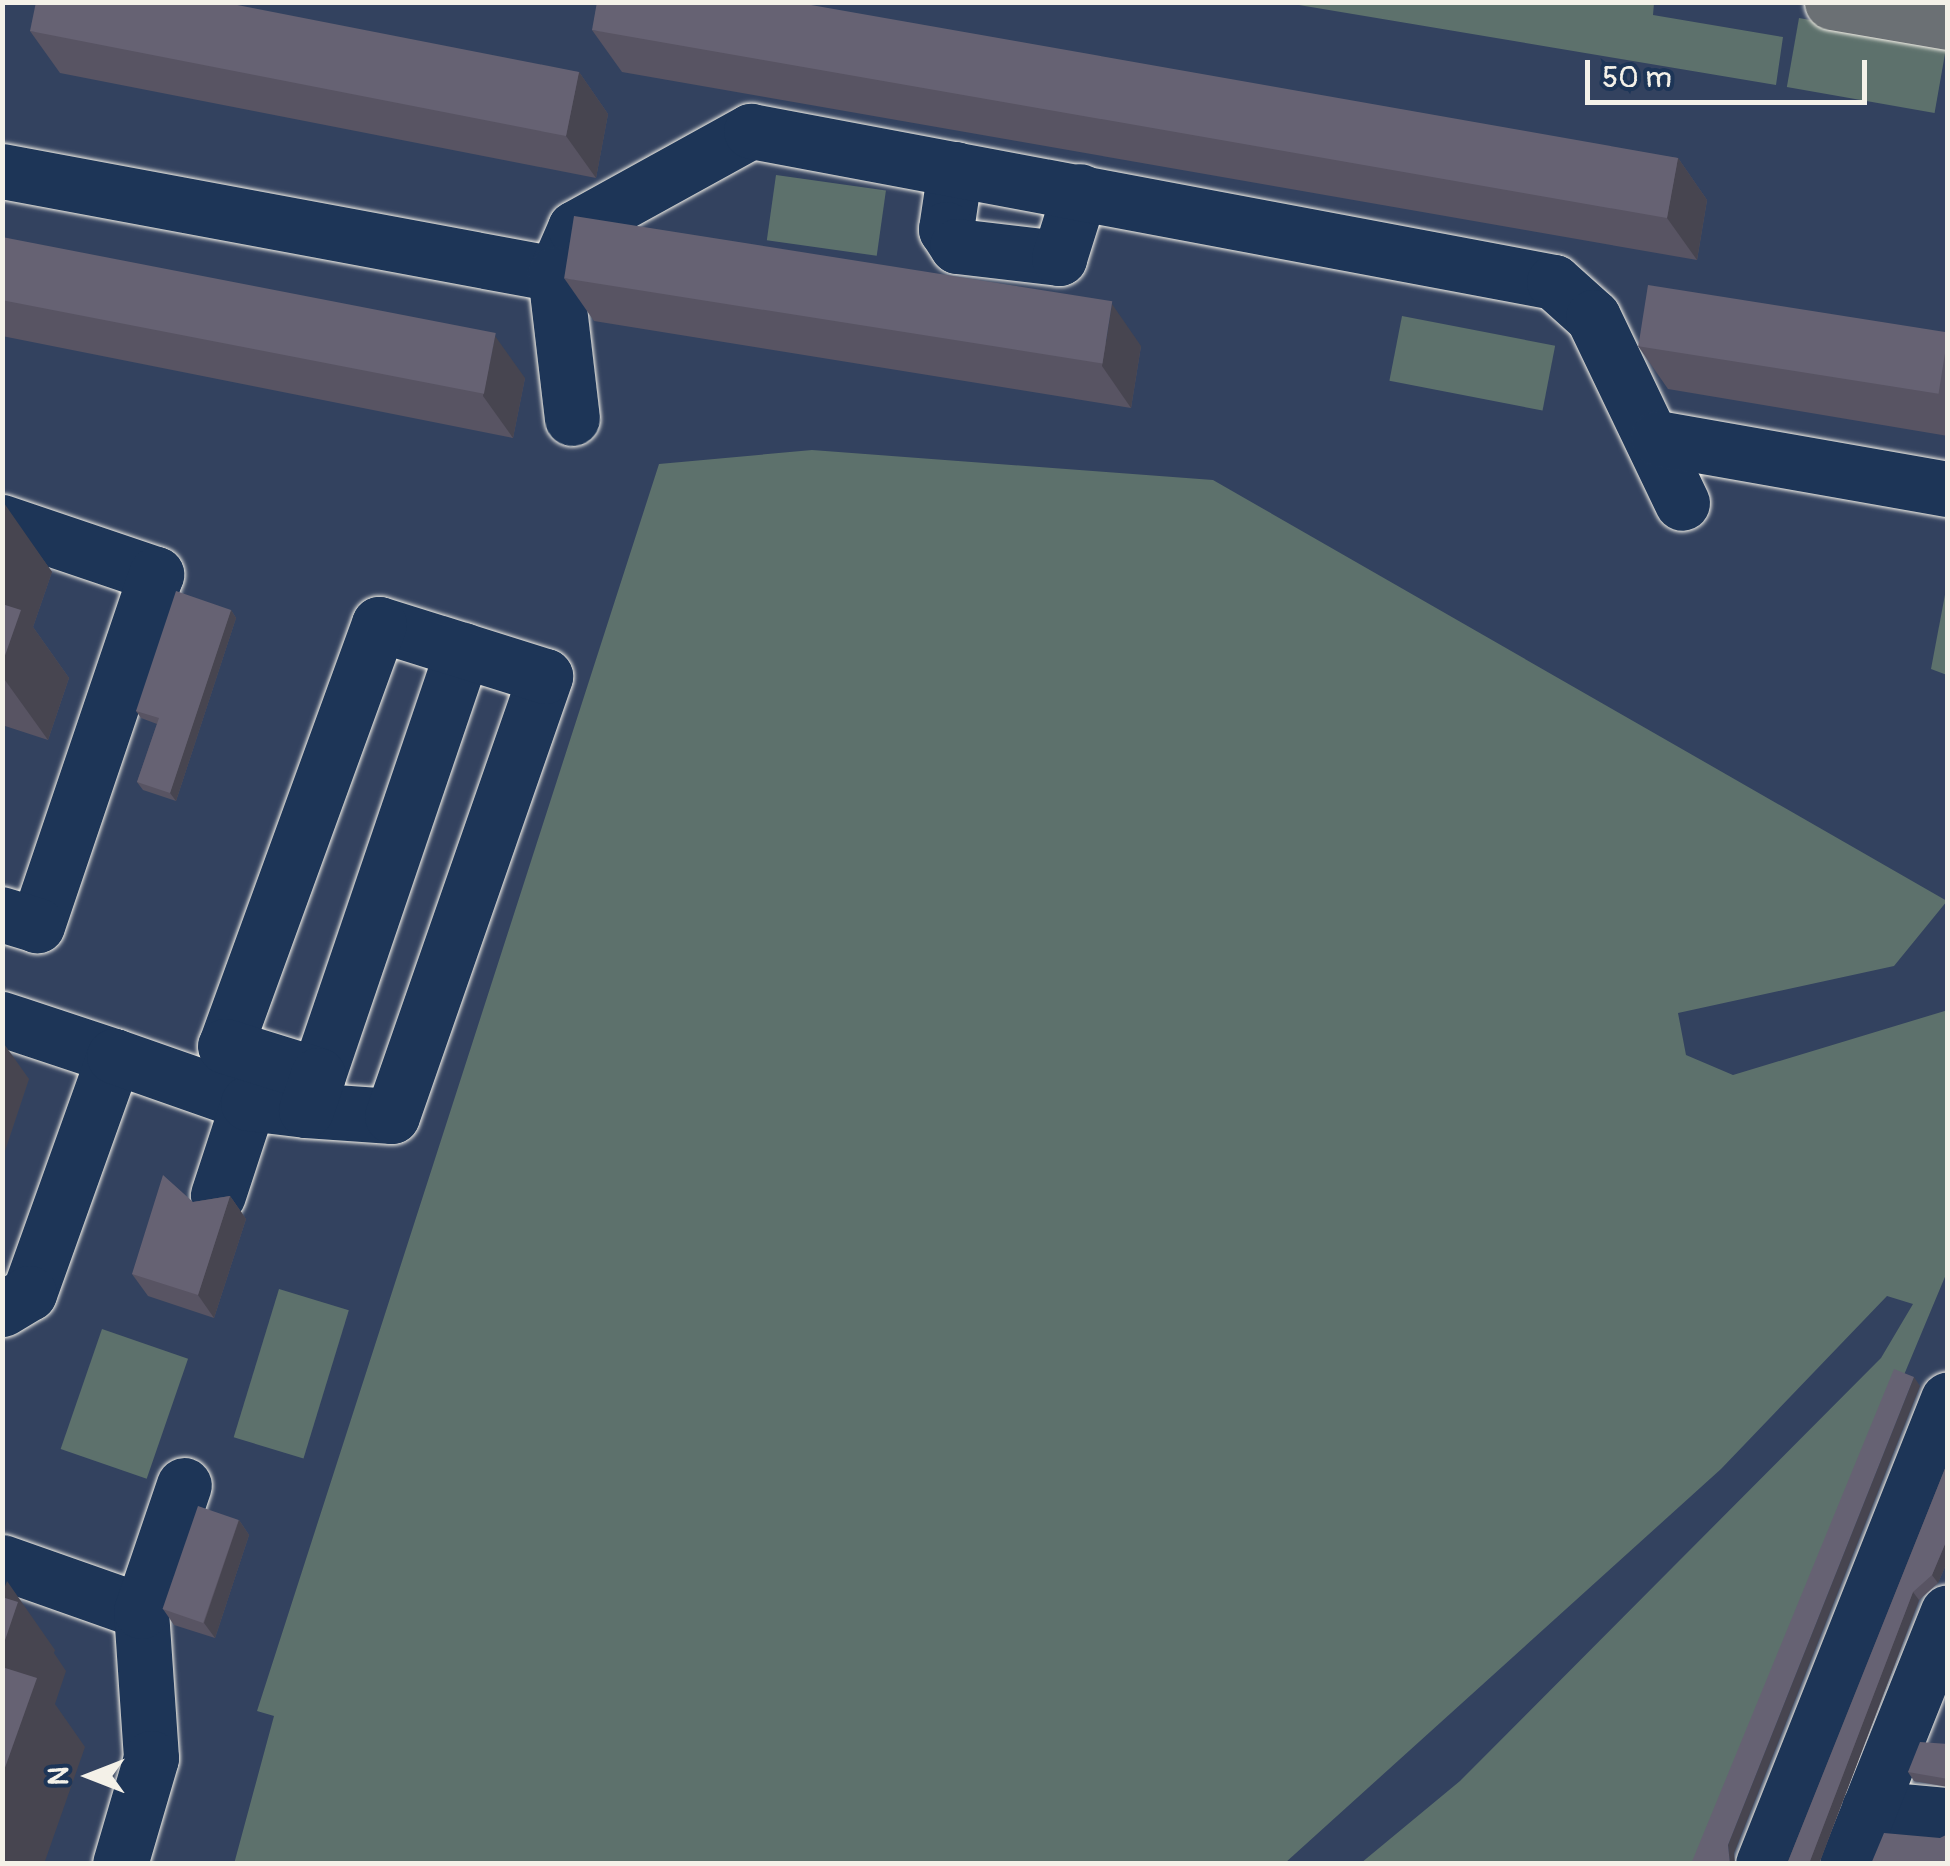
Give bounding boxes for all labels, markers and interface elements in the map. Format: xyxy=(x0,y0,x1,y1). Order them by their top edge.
scale bar xyxy=(1590,40,1872,102)
text: 50 m xyxy=(1602,59,1672,96)
north arrow xyxy=(40,1726,140,1826)
text: N xyxy=(42,1767,77,1785)

